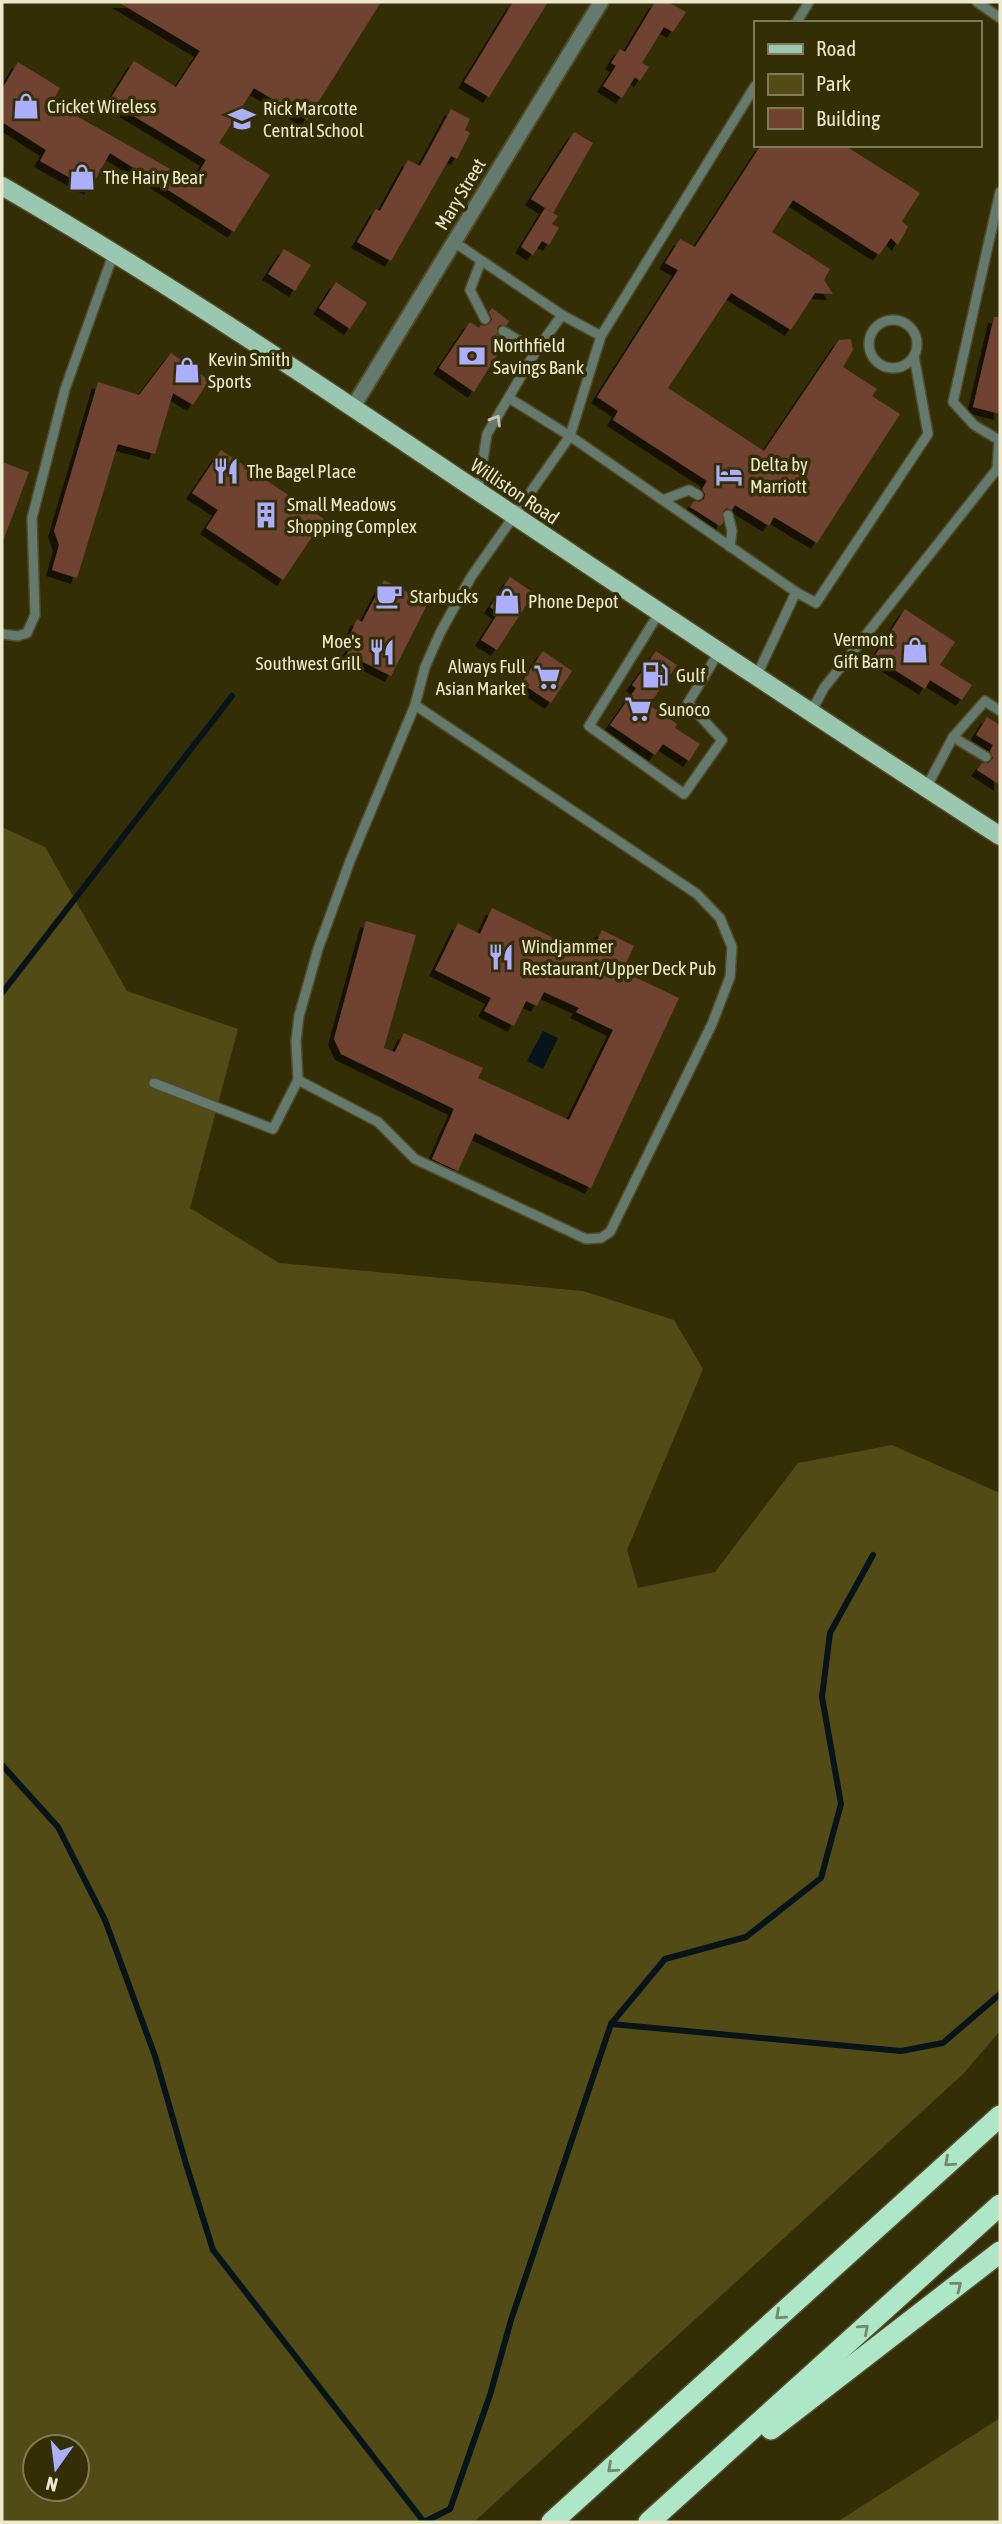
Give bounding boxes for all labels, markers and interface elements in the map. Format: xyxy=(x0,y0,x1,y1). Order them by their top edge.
legend xyxy=(754,21,981,147)
text: Road xyxy=(816,36,856,60)
text: Park xyxy=(816,71,851,95)
shop icon: Cricket Wireless xyxy=(11,91,41,121)
place label: Cricket Wireless xyxy=(47,95,157,117)
place label: Rick Marcotte Central School xyxy=(263,97,364,141)
school or university icon: Rick Marcotte Central School xyxy=(227,104,257,134)
text: Building xyxy=(816,106,880,130)
street label: Mary Street xyxy=(430,154,490,234)
shop icon: The Hairy Bear xyxy=(67,162,97,192)
place label: The Hairy Bear xyxy=(103,166,204,188)
place label: Northfield Savings Bank xyxy=(493,334,585,378)
bank icon: Northfield Savings Bank xyxy=(457,341,487,371)
place label: Kevin Smith Sports xyxy=(208,348,290,392)
shop icon: Kevin Smith Sports xyxy=(172,355,202,385)
one-way arrow xyxy=(488,414,501,427)
street label: Williston Road xyxy=(467,453,563,529)
place label: Delta by Marriott xyxy=(750,453,808,497)
restaurant icon: The Bagel Place xyxy=(211,456,241,486)
place label: The Bagel Place xyxy=(247,460,356,482)
hotel icon: Delta by Marriott xyxy=(714,460,744,490)
place label: Small Meadows Shopping Complex xyxy=(287,493,417,537)
building icon: Small Meadows Shopping Complex xyxy=(251,500,281,530)
cafe icon: Starbucks xyxy=(374,581,404,611)
place label: Starbucks xyxy=(410,585,478,607)
shop icon: Phone Depot xyxy=(492,586,522,616)
place label: Phone Depot xyxy=(528,590,619,612)
place label: Vermont Gift Barn xyxy=(834,628,894,672)
place label: Moe's Southwest Grill xyxy=(256,630,361,674)
shop icon: Vermont Gift Barn xyxy=(900,635,930,665)
restaurant icon: Moe's Southwest Grill xyxy=(367,637,397,667)
place label: Always Full Asian Market xyxy=(436,655,526,699)
fuel station icon: Gulf xyxy=(640,660,670,690)
supermarket icon: Always Full Asian Market xyxy=(532,662,562,692)
place label: Gulf xyxy=(676,664,706,686)
supermarket icon: Sunoco xyxy=(623,694,653,724)
place label: Sunoco xyxy=(659,698,710,720)
place label: Windjammer Restaurant/Upper Deck Pub xyxy=(522,935,716,979)
restaurant icon: Windjammer Restaurant/Upper Deck Pub xyxy=(486,942,516,972)
one-way arrow xyxy=(944,2154,957,2167)
one-way arrow xyxy=(949,2281,961,2294)
one-way arrow xyxy=(775,2307,788,2320)
one-way arrow xyxy=(856,2324,869,2337)
north arrow xyxy=(21,2433,91,2503)
one-way arrow xyxy=(607,2460,620,2472)
text: N xyxy=(44,2472,60,2497)

